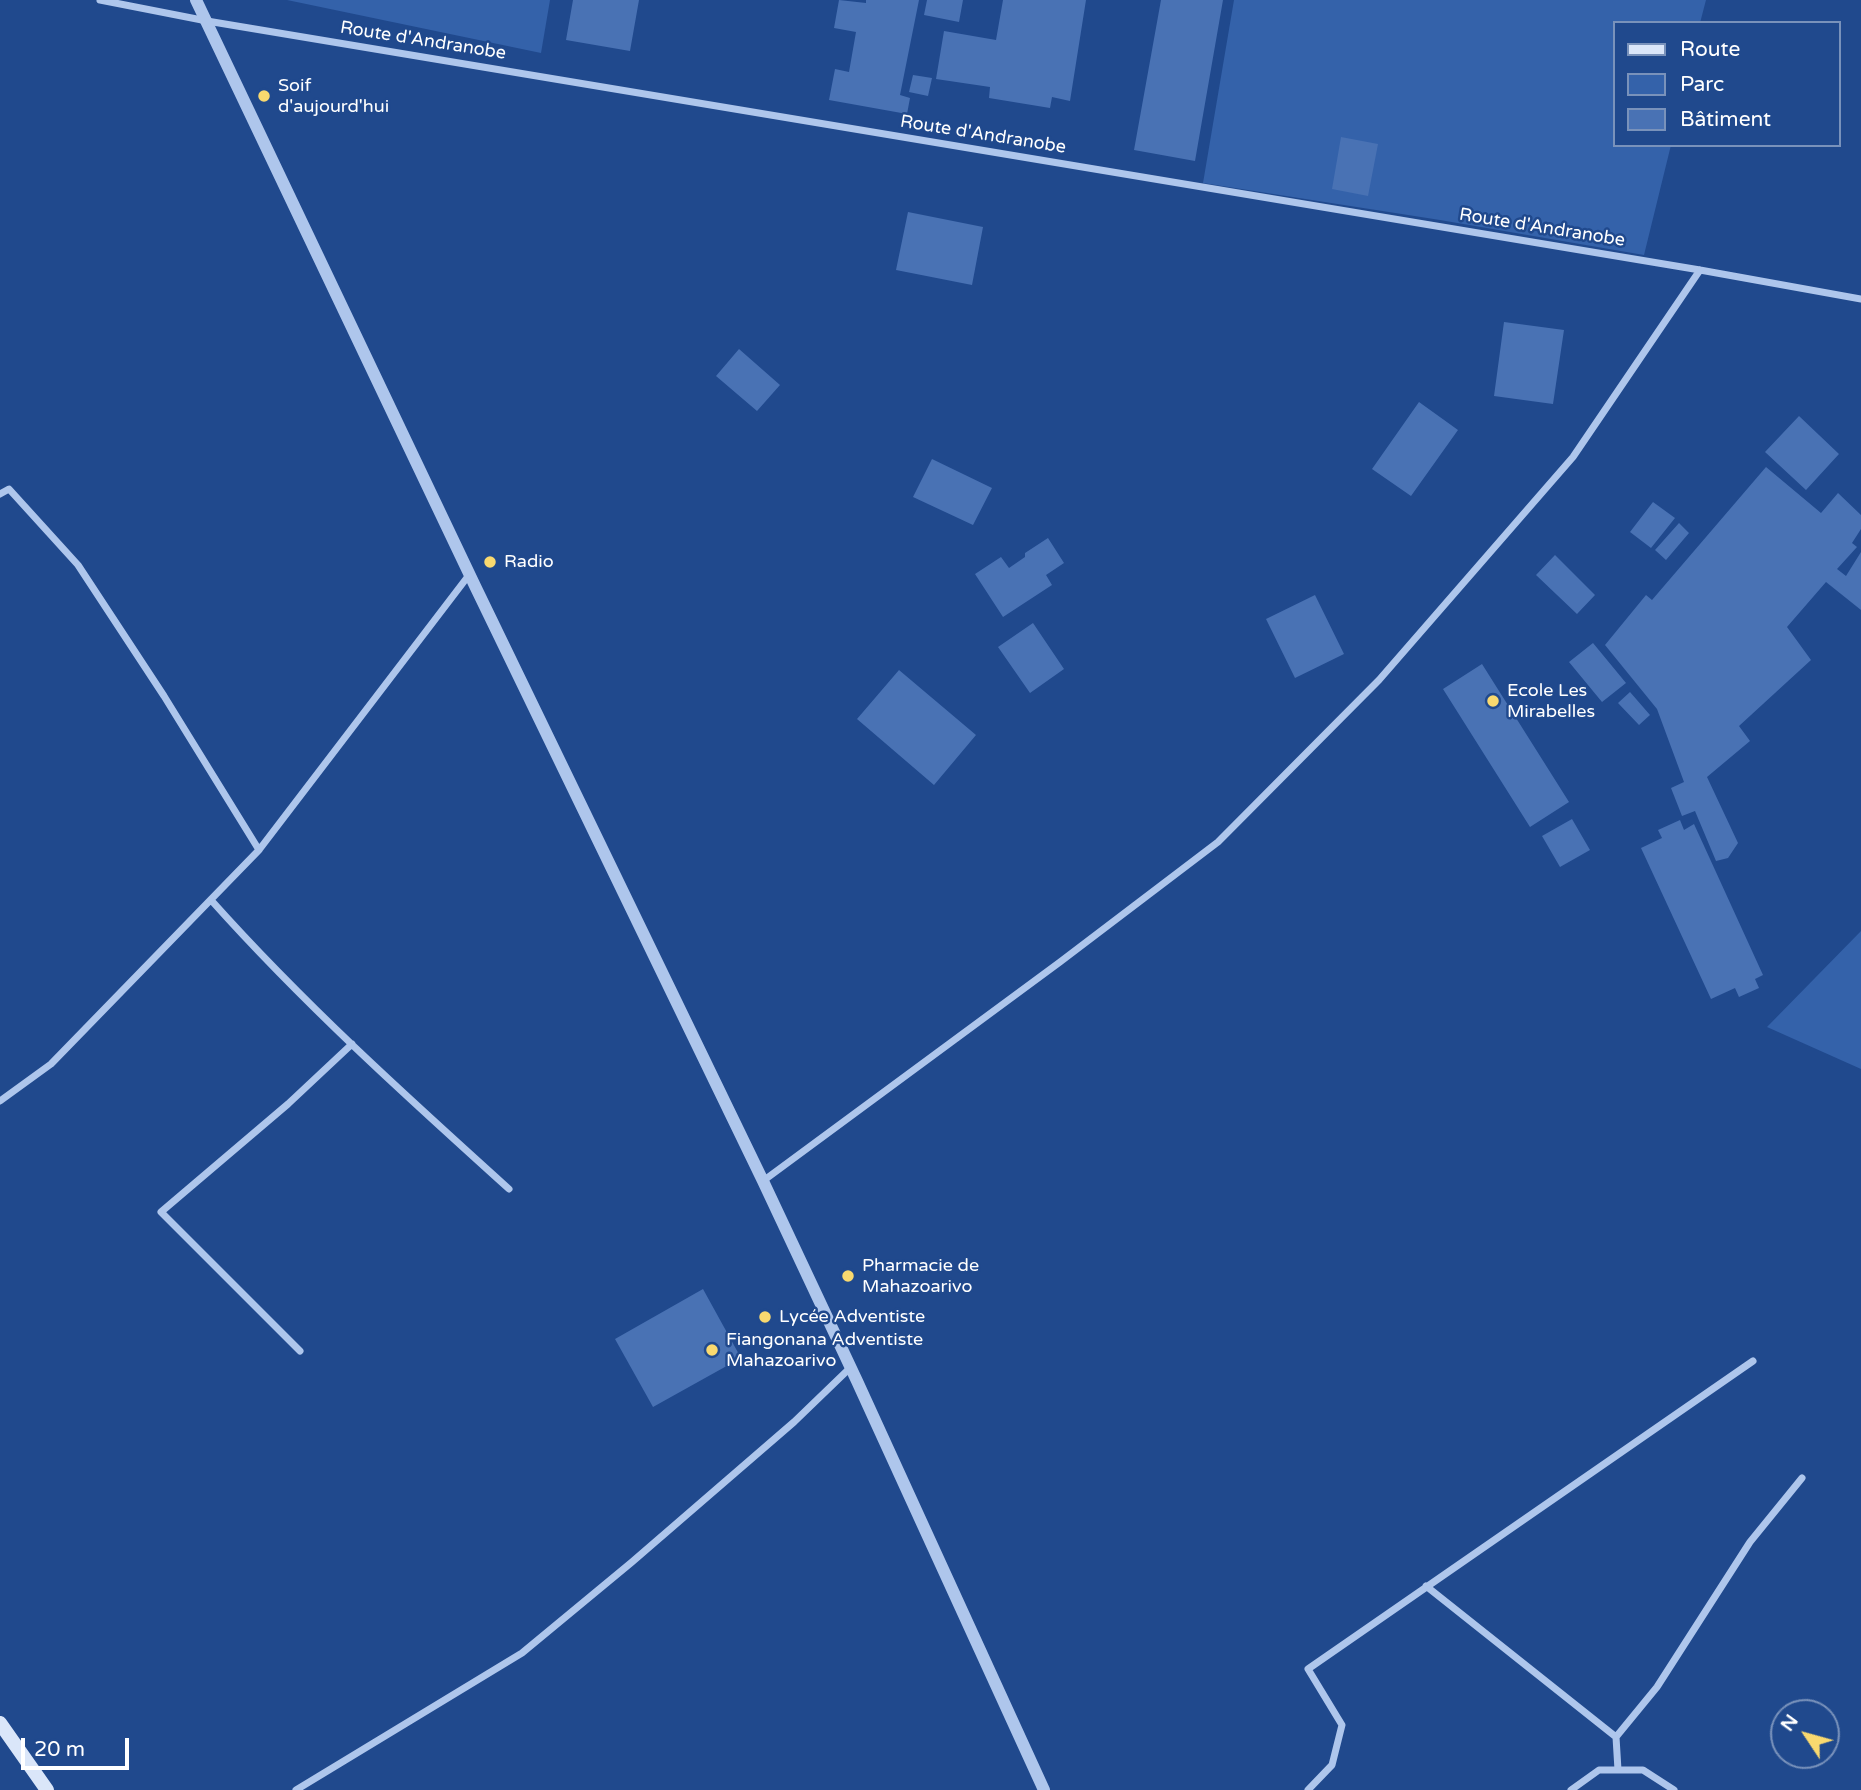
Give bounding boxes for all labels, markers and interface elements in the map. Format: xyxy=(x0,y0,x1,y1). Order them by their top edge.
street label: Route d'Andranobe xyxy=(338,17,508,65)
legend xyxy=(1612,21,1840,147)
text: Route xyxy=(1680,37,1740,62)
text: Parc xyxy=(1680,72,1724,97)
place label: Soif d'aujourd'hui xyxy=(278,75,389,118)
marker: Soif d'aujourd'hui xyxy=(256,88,272,104)
text: Bâtiment xyxy=(1680,107,1771,132)
street label: Route d'Andranobe xyxy=(898,111,1068,159)
street label: Route d'Andranobe xyxy=(1457,204,1627,252)
place label: Radio xyxy=(504,551,554,573)
marker: Radio xyxy=(482,554,498,570)
place label: Ecole Les Mirabelles xyxy=(1507,680,1595,722)
marker: Ecole Les Mirabelles xyxy=(1485,693,1501,709)
place label: Pharmacie de Mahazoarivo xyxy=(862,1255,979,1298)
marker: Pharmacie de Mahazoarivo xyxy=(840,1268,856,1284)
place label: Lycée Adventiste xyxy=(779,1306,925,1328)
marker: Lycée Adventiste xyxy=(757,1309,773,1325)
place label: Fiangonana Adventiste Mahazoarivo xyxy=(726,1329,923,1372)
marker: Fiangonana Adventiste Mahazoarivo xyxy=(704,1342,720,1358)
north arrow xyxy=(1770,1699,1840,1769)
text: N xyxy=(1776,1710,1803,1735)
scale bar xyxy=(24,1724,133,1768)
text: 20 m xyxy=(34,1737,85,1762)

